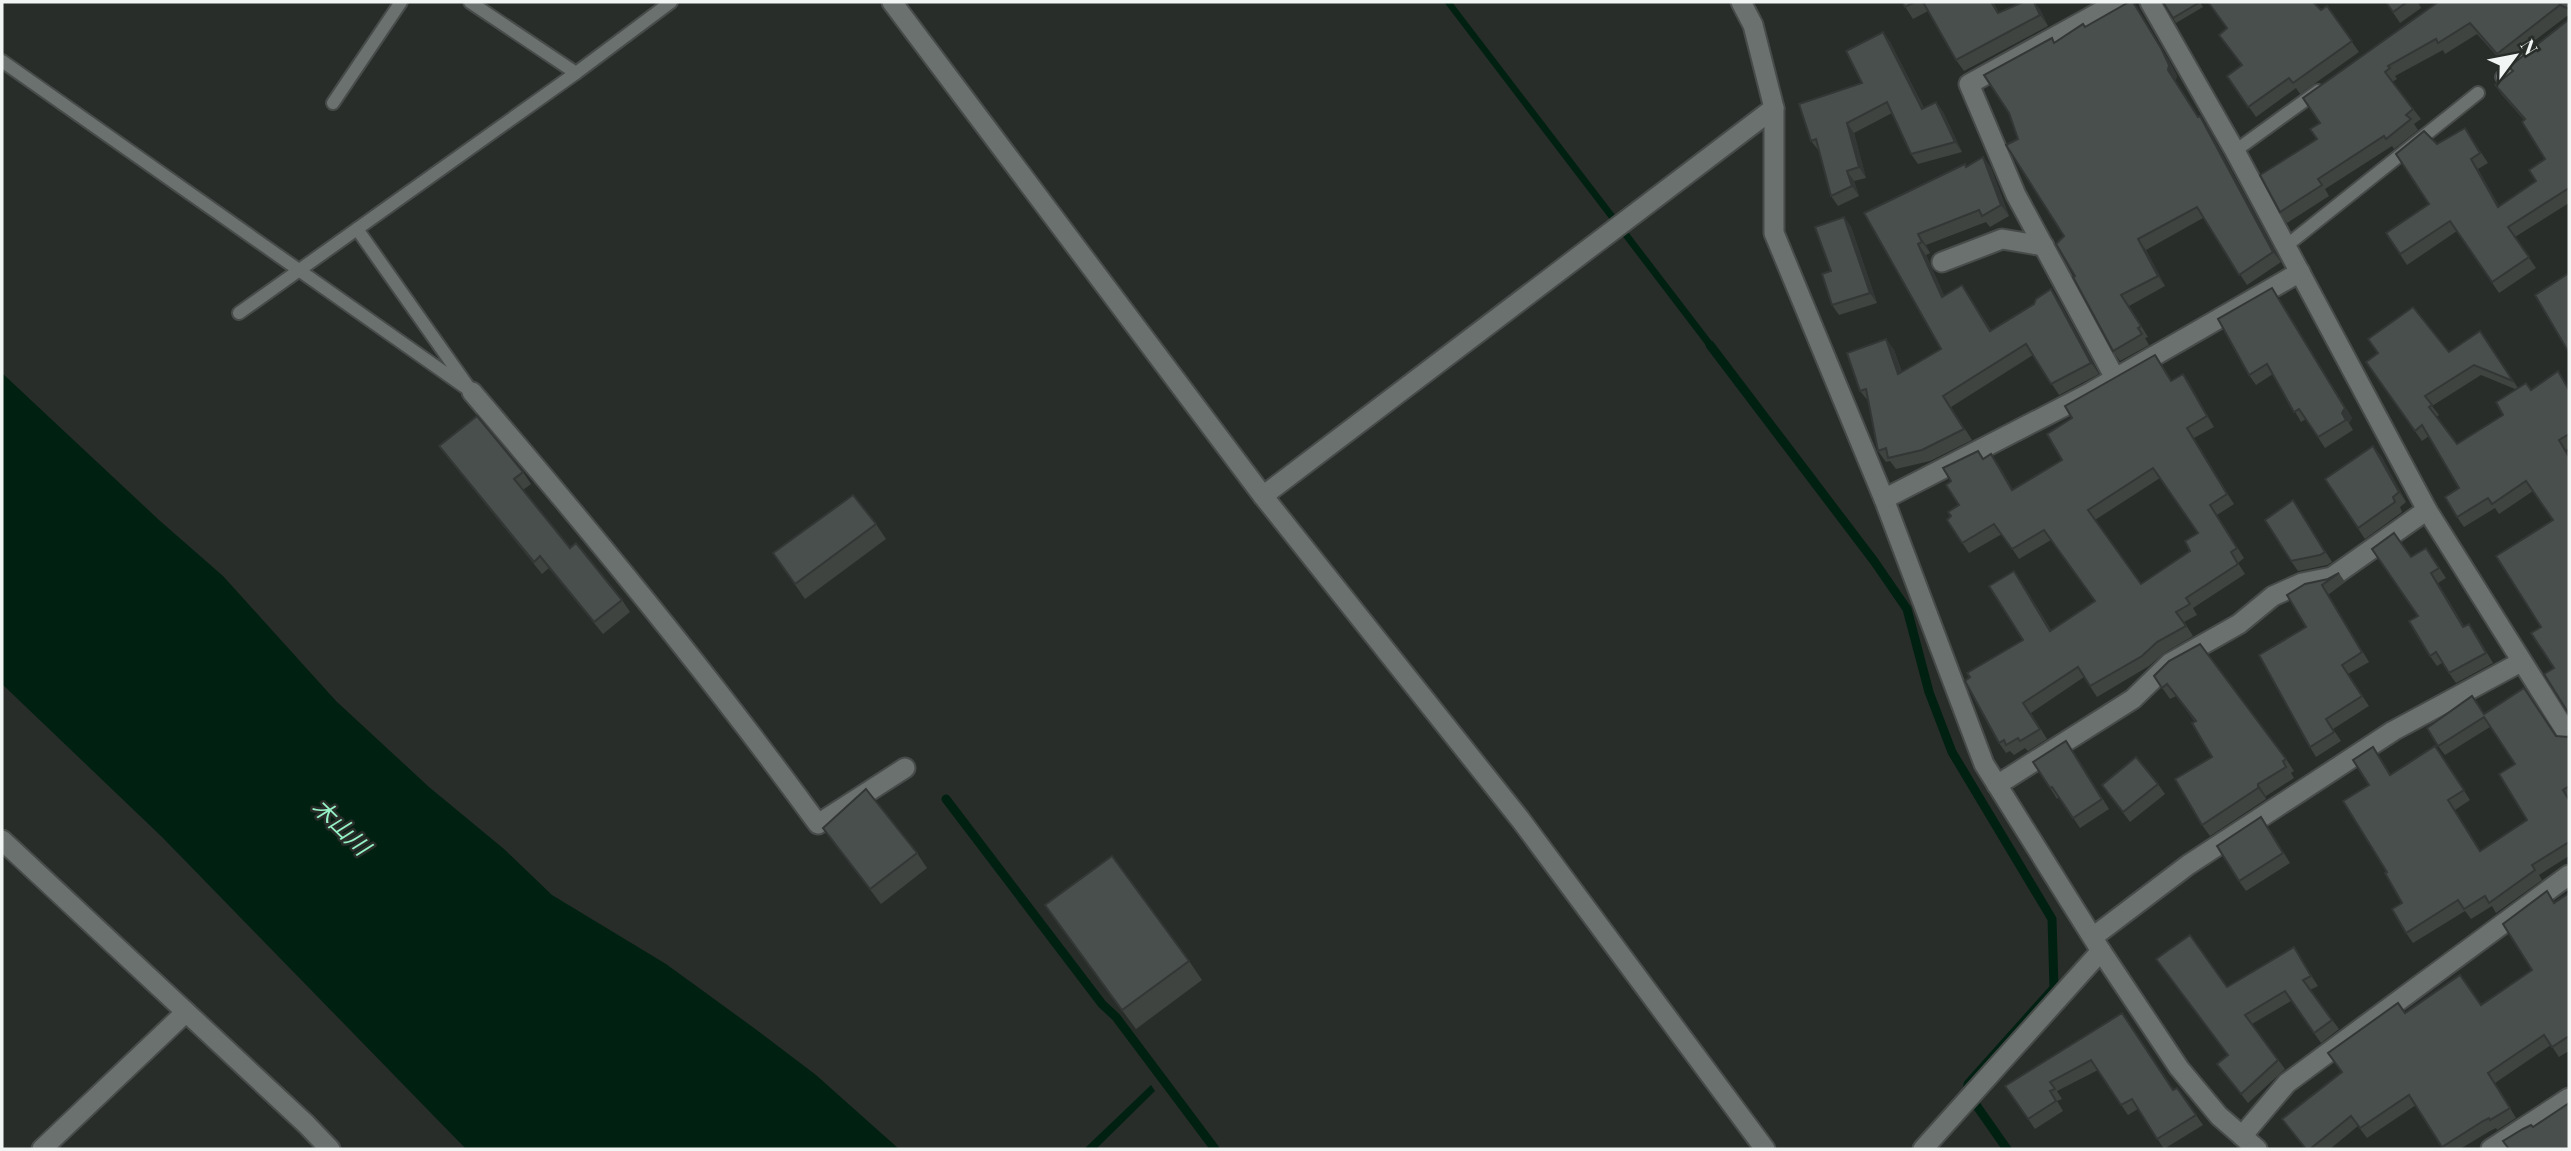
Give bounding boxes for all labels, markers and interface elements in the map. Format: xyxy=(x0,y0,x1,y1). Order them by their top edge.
north arrow xyxy=(2480,21,2550,91)
text: N xyxy=(2516,34,2545,59)
water label: 木山川 xyxy=(306,791,380,863)

